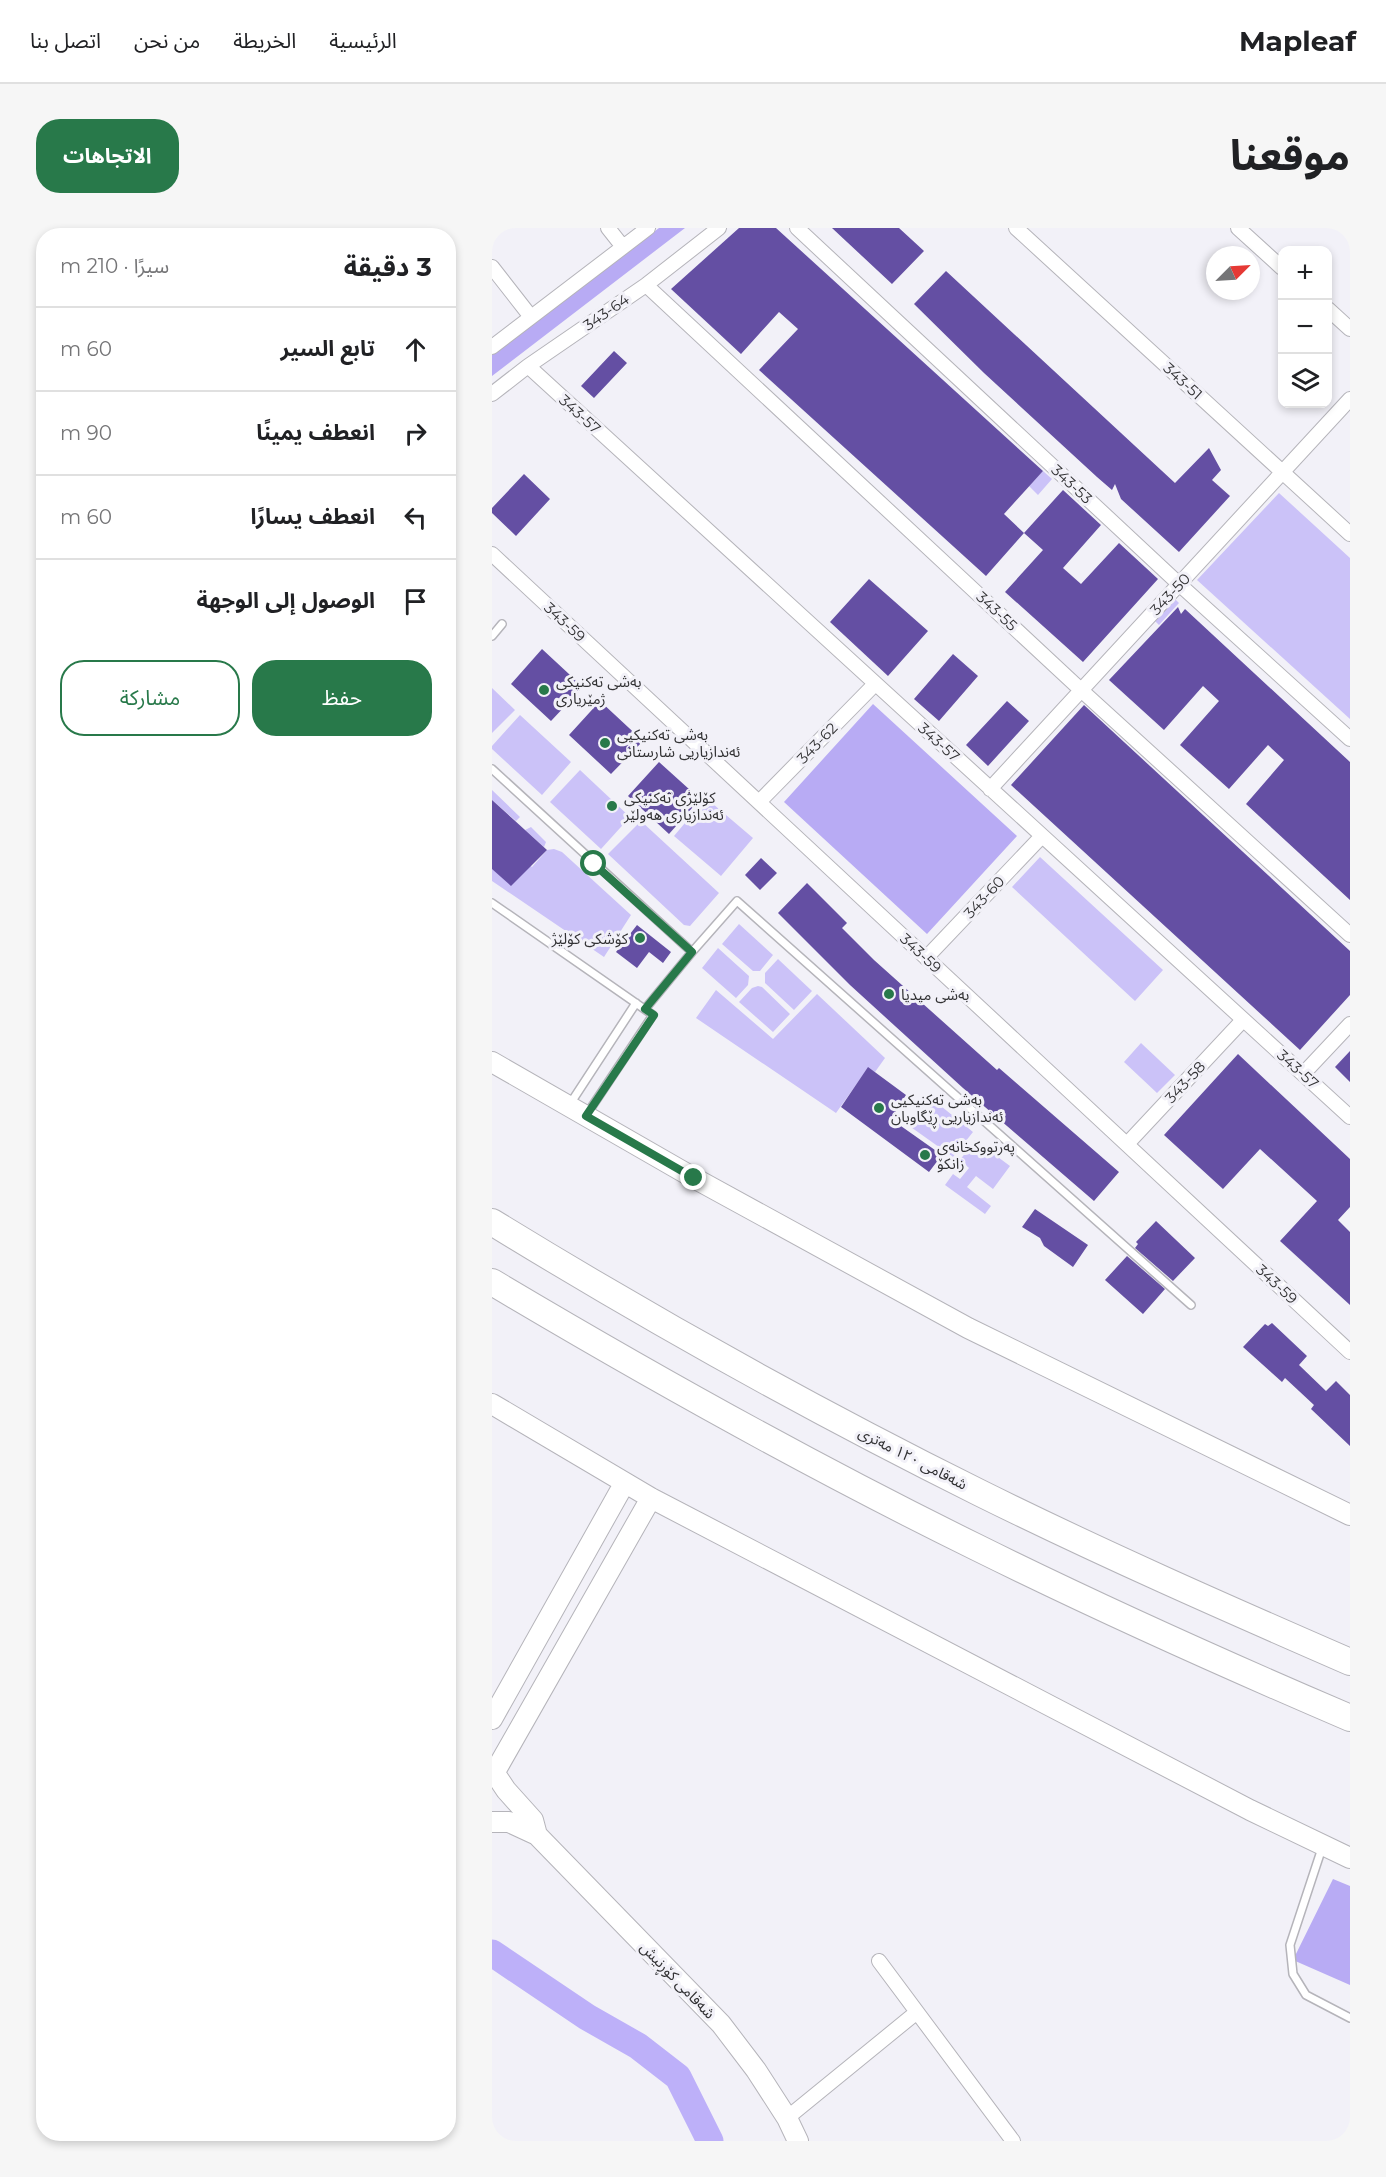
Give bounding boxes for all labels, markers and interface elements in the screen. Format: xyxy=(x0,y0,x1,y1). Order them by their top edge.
text: Mapleaf xyxy=(1239,24,1356,58)
text: اتصل بنا xyxy=(30,28,101,53)
text: من نحن xyxy=(134,28,200,53)
text: الخريطة xyxy=(233,28,296,53)
text: الرئيسية xyxy=(329,28,397,53)
button: الاتجاهات xyxy=(36,119,179,193)
text: موقعنا xyxy=(1230,129,1350,181)
north arrow xyxy=(1206,246,1260,300)
map controls xyxy=(1278,246,1332,408)
button: + xyxy=(1278,246,1332,300)
text: 3 دقيقة xyxy=(344,251,432,283)
text: سيرًا · 210 m xyxy=(60,254,169,278)
street label: 343-64 xyxy=(579,289,633,335)
button: − xyxy=(1278,300,1332,354)
icon: ahead xyxy=(399,333,432,366)
text: تابع السير xyxy=(281,335,375,362)
text: 60 m xyxy=(60,337,112,361)
button: layers xyxy=(1278,354,1332,408)
street label: 343-51 xyxy=(1159,358,1207,404)
street label: 343-57 xyxy=(555,390,605,438)
icon: right xyxy=(399,417,432,450)
text: انعطف يمينًا xyxy=(256,419,375,446)
text: 90 m xyxy=(60,421,112,445)
street label: 343-53 xyxy=(1048,460,1096,508)
icon: left xyxy=(399,501,432,534)
text: انعطف يسارًا xyxy=(251,503,375,530)
text: 60 m xyxy=(60,505,112,529)
street label: 343-50 xyxy=(1146,569,1194,619)
icon: arrive xyxy=(399,585,432,618)
text: الوصول إلى الوجهة xyxy=(196,587,375,614)
street label: 343-55 xyxy=(973,587,1021,635)
street label: 343-59 xyxy=(540,598,590,646)
button: مشاركة xyxy=(60,660,240,736)
button: حفظ xyxy=(252,660,432,736)
place label: بەشی تەکنیکی ژمێریاری xyxy=(556,672,641,708)
marker: بەشی تەکنیکی ژمێریاری xyxy=(537,683,551,697)
street label: 343-62 xyxy=(793,718,841,768)
street label: 343-57 xyxy=(914,718,964,766)
place label: بەشی تەکنیکیی ئەندازیاریی شارستانی xyxy=(617,725,740,761)
marker: بەشی تەکنیکیی ئەندازیاریی شارستانی xyxy=(598,736,612,750)
place label: کۆلێژی تەکنیکی ئەندازیاری هەولێر xyxy=(623,788,724,824)
marker: کۆلێژی تەکنیکی ئەندازیاری هەولێر xyxy=(605,799,619,813)
route start xyxy=(580,850,606,876)
street label: 343-60 xyxy=(959,872,1009,922)
place label: کۆشکی کۆلێژ xyxy=(551,929,629,948)
street label: 343-59 xyxy=(896,929,946,977)
marker: کۆشکی کۆلێژ xyxy=(633,931,647,945)
place label: بەشی میدیا xyxy=(901,985,969,1004)
marker: بەشی میدیا xyxy=(882,987,896,1001)
street label: 343-57 xyxy=(1273,1045,1323,1093)
street label: 343-58 xyxy=(1161,1057,1209,1107)
place label: بەشی تەکنیکیی ئەندازیاریی ڕێگاوبان xyxy=(891,1090,1003,1129)
marker: بەشی تەکنیکیی ئەندازیاریی ڕێگاوبان xyxy=(872,1101,886,1115)
place label: پەرتووکخانەی زانکۆ xyxy=(937,1137,1015,1173)
marker: پەرتووکخانەی زانکۆ xyxy=(918,1148,932,1162)
route end xyxy=(680,1164,706,1190)
street label: 343-59 xyxy=(1252,1260,1302,1308)
street label: شەقامی ١٢٠ مەتری xyxy=(855,1422,971,1494)
street label: شەقامی کۆڕنیش xyxy=(634,1937,720,2025)

